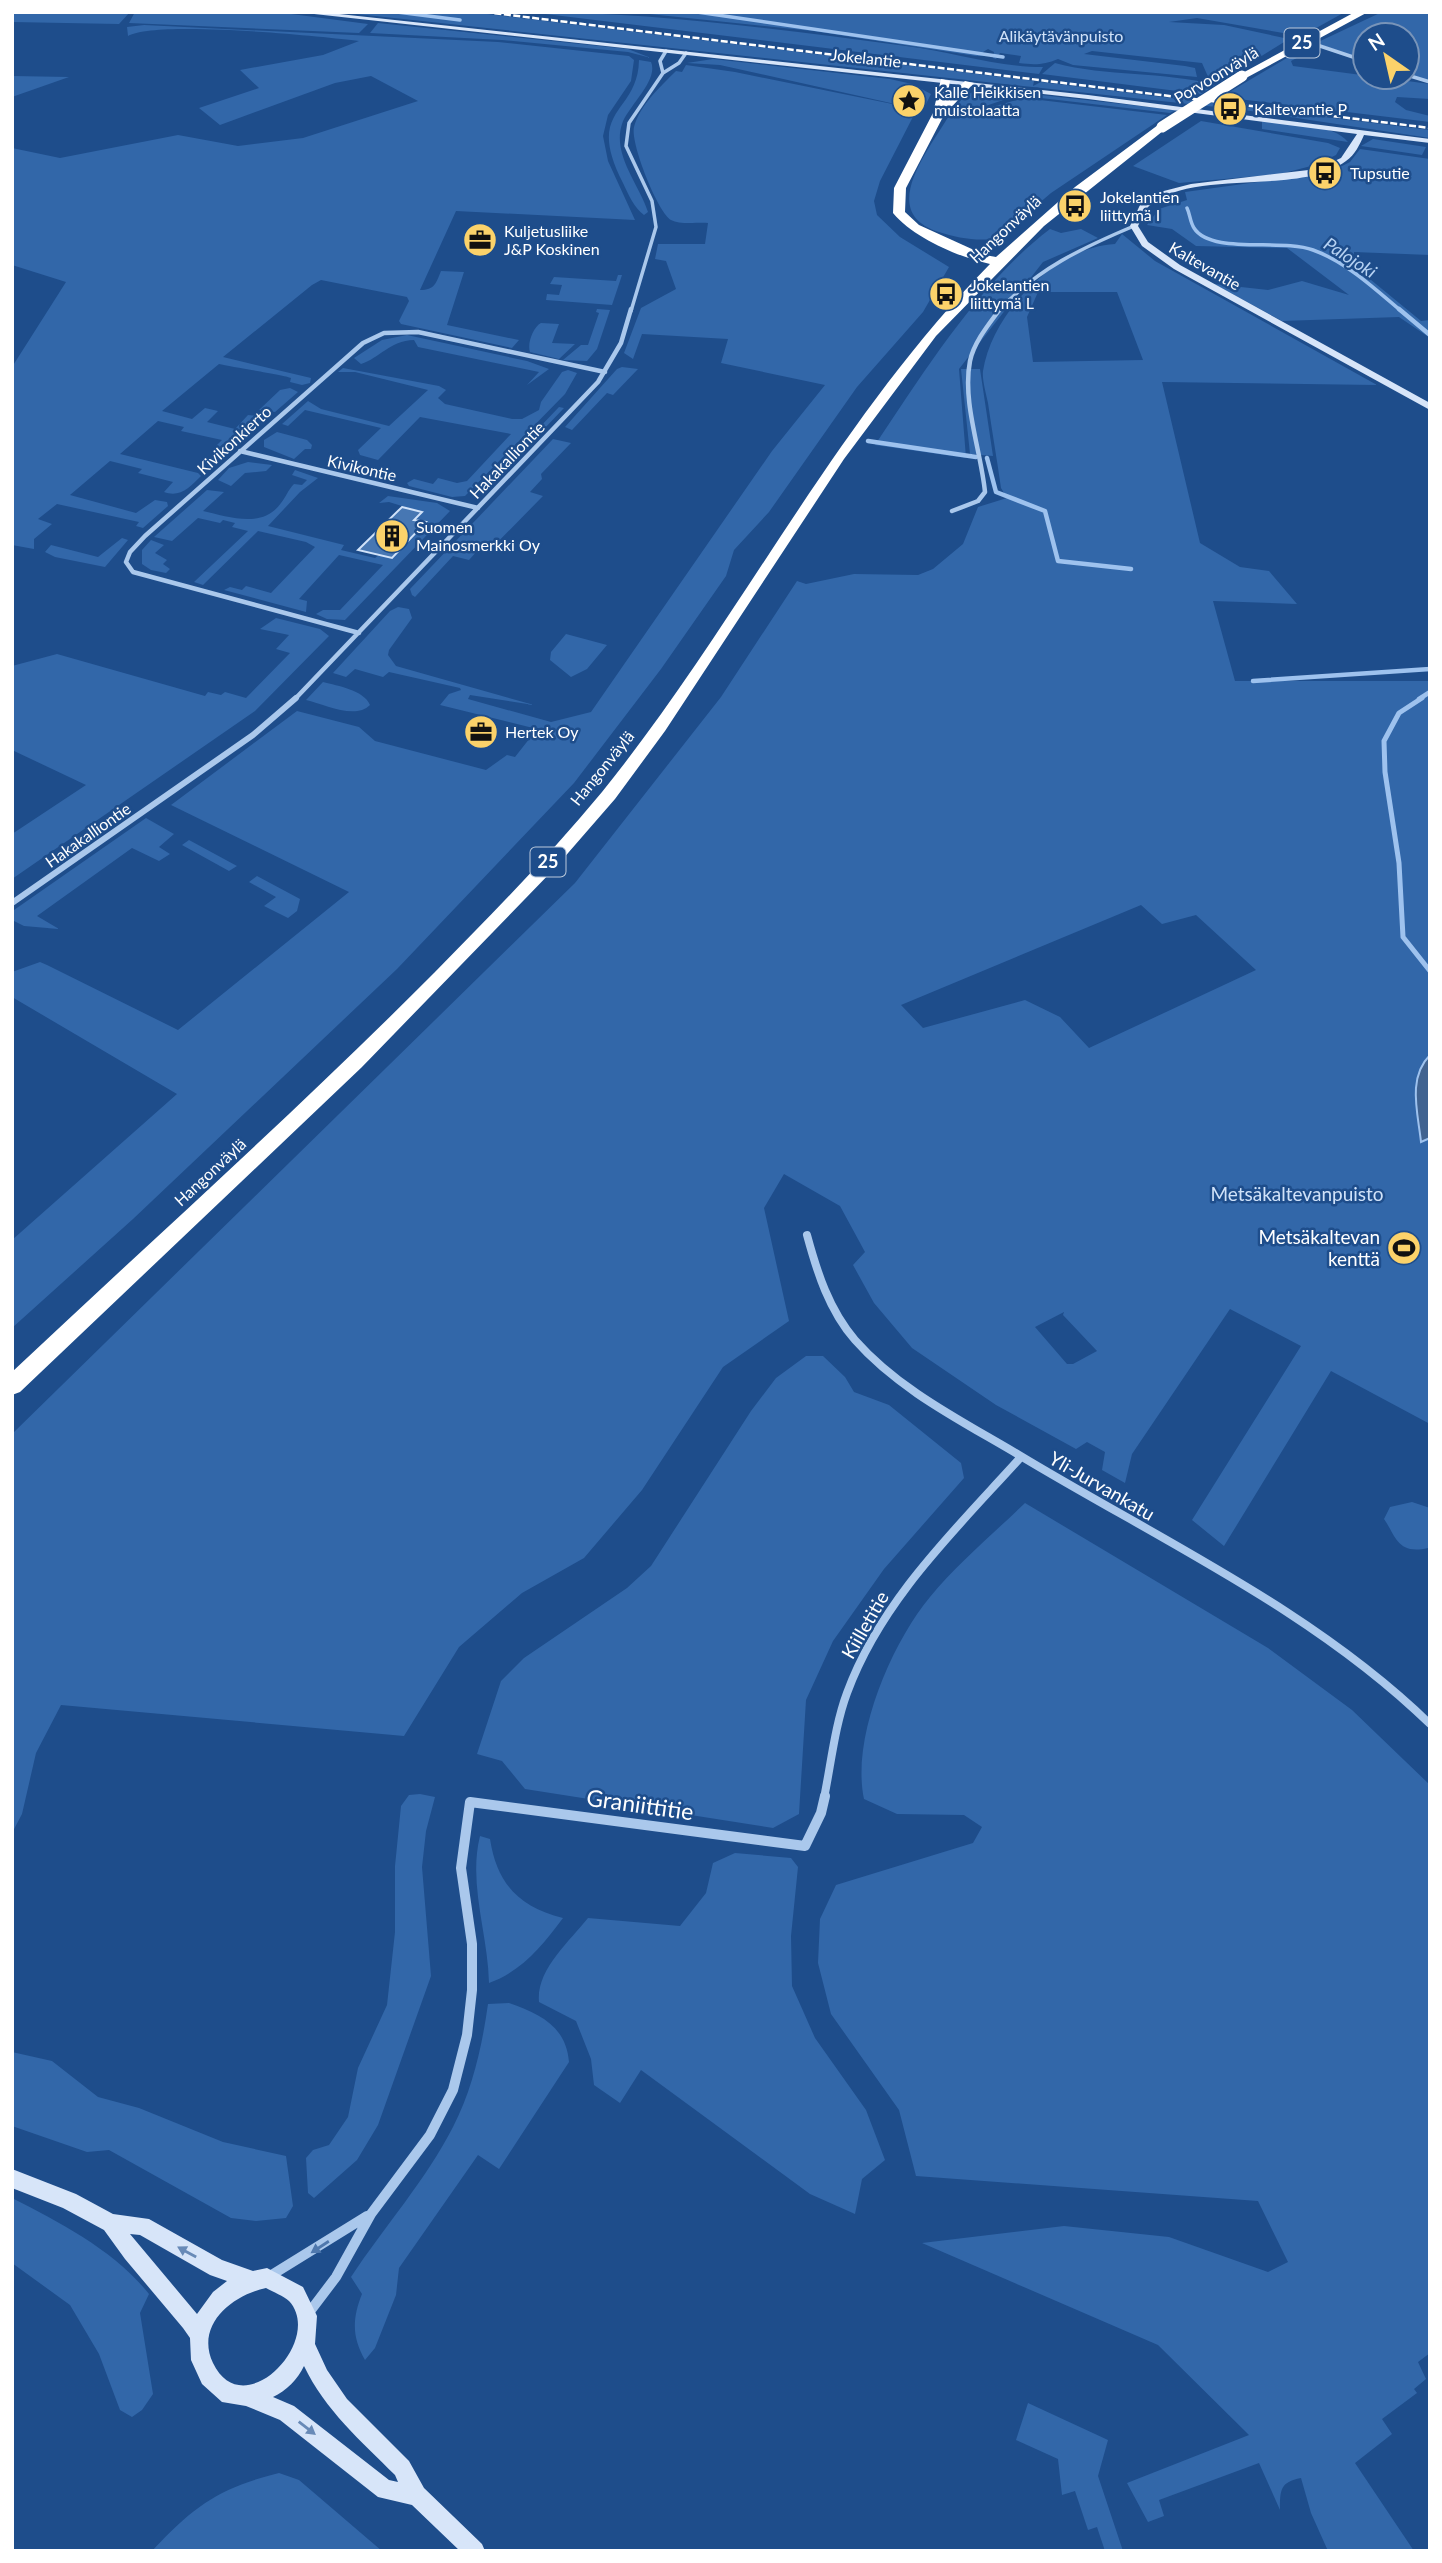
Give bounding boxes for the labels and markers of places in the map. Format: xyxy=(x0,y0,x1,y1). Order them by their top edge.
place icon: Kalle Heikkisen muistolaatta xyxy=(890,82,928,120)
place label: Kalle Heikkisen muistolaatta xyxy=(934,82,1041,119)
bus stop icon: Kaltevantie P xyxy=(1211,90,1249,128)
place label: Kaltevantie P xyxy=(1254,99,1347,118)
bus stop icon: Tupsutie xyxy=(1306,154,1344,192)
place label: Tupsutie xyxy=(1350,163,1410,182)
bus stop icon: Jokelantien liittymä I xyxy=(1056,187,1094,225)
place label: Jokelantien liittymä I xyxy=(1100,187,1179,224)
office icon: Kuljetusliike J&P Koskinen xyxy=(461,221,499,259)
place label: Kuljetusliike J&P Koskinen xyxy=(504,221,600,258)
bus stop icon: Jokelantien liittymä L xyxy=(927,275,965,313)
place label: Jokelantien liittymä L xyxy=(970,275,1049,312)
building icon: Suomen Mainosmerkki Oy xyxy=(373,517,411,555)
place label: Suomen Mainosmerkki Oy xyxy=(416,517,541,554)
office icon: Hertek Oy xyxy=(462,713,500,751)
place label: Hertek Oy xyxy=(505,722,579,741)
place label: Metsäkaltevan kenttä xyxy=(1258,1225,1380,1270)
sports icon: Metsäkaltevan kenttä xyxy=(1385,1229,1423,1267)

